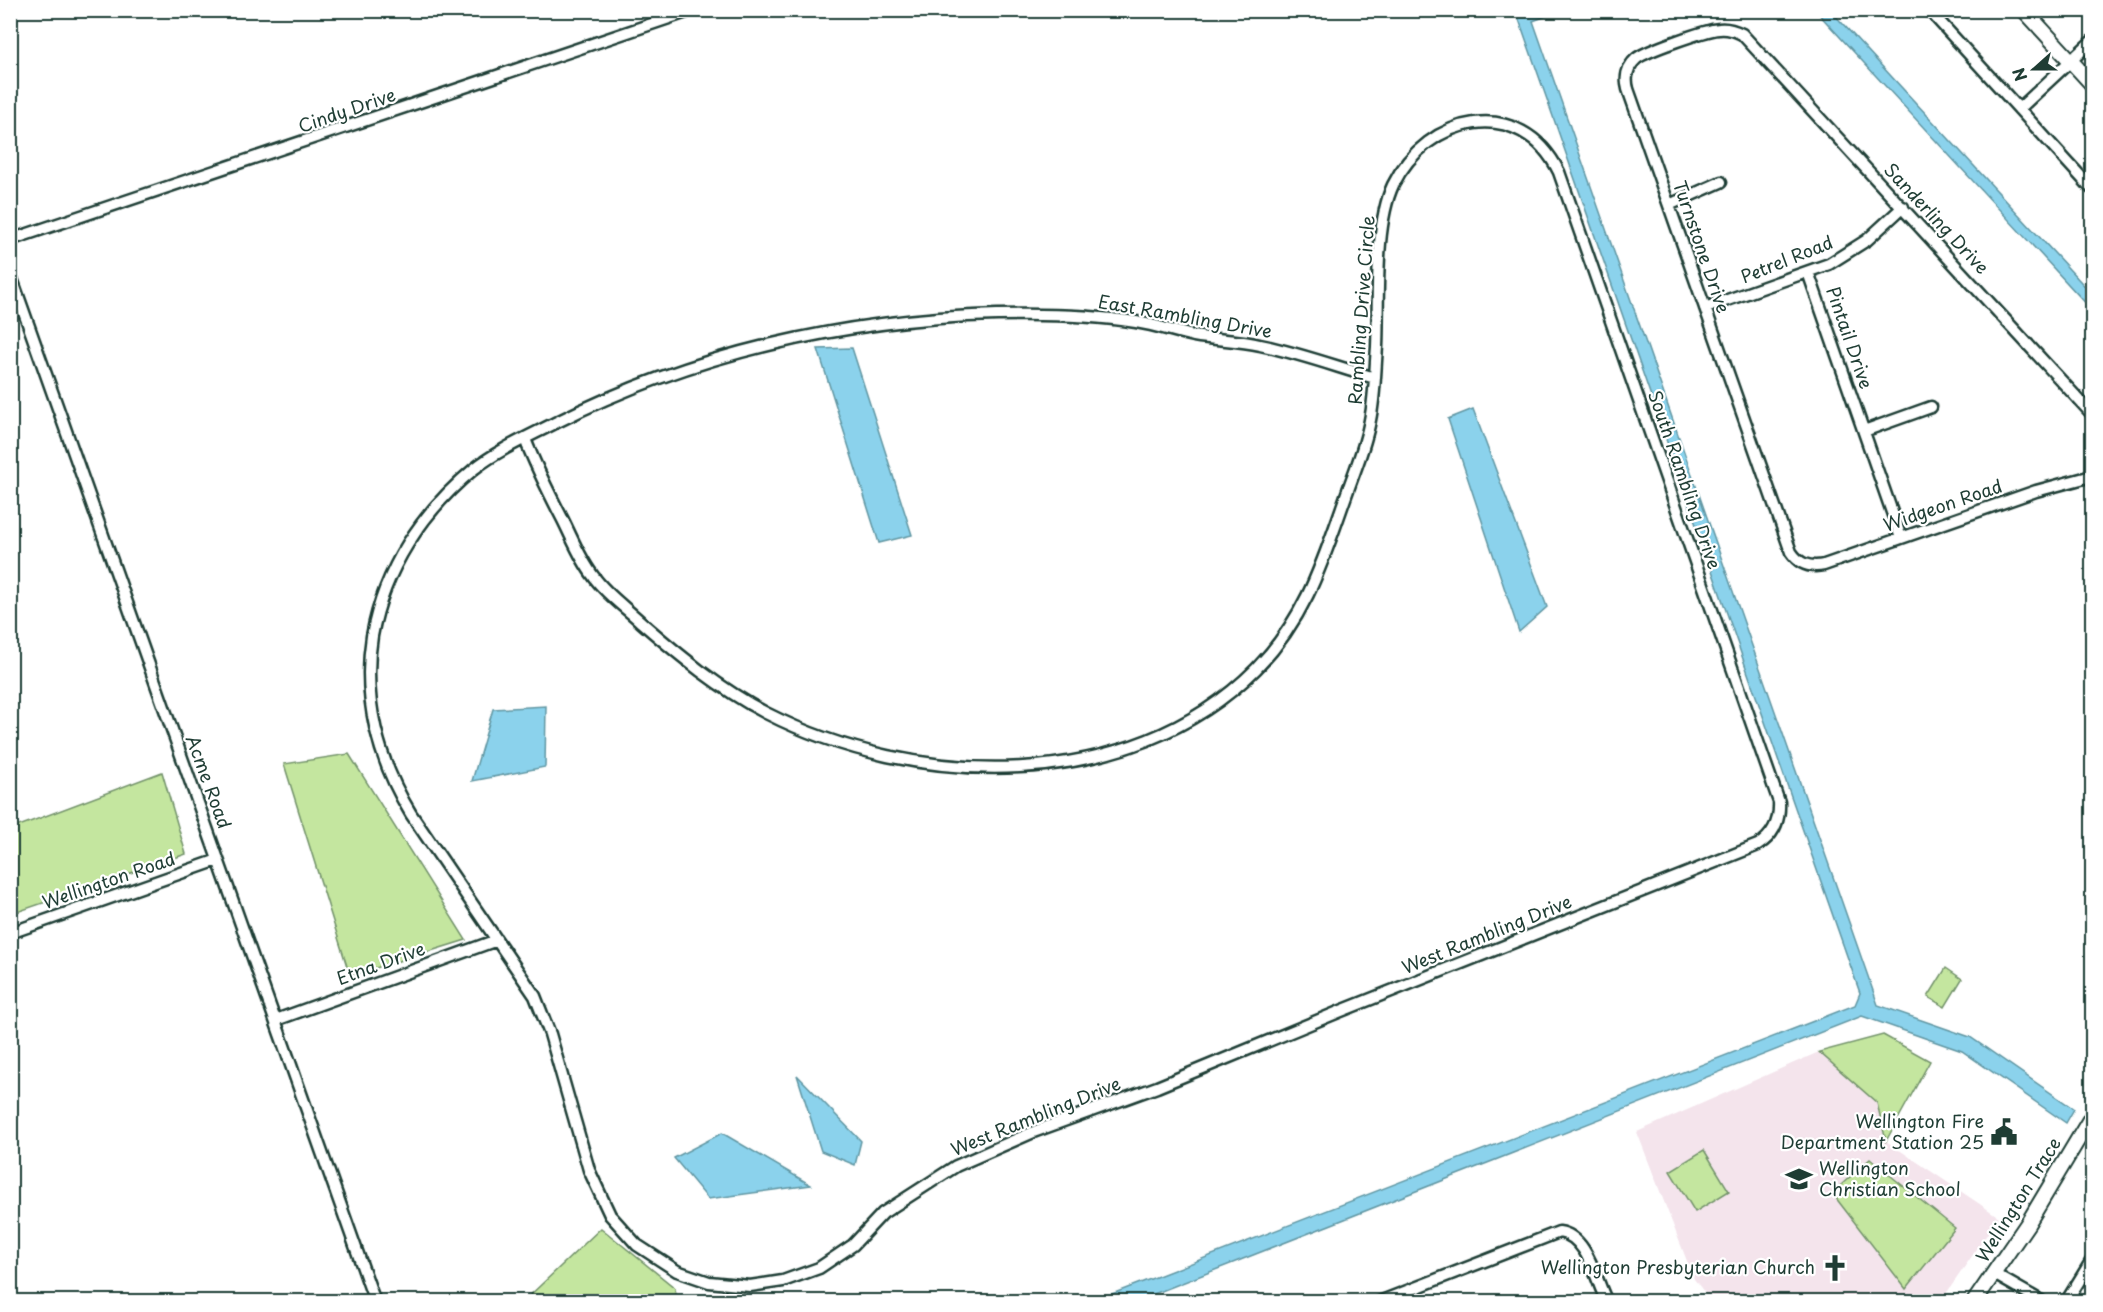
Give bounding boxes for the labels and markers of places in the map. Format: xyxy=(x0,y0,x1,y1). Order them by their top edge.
place label: Wellington Fire Department Station 25 xyxy=(1781,1107,1984,1155)
public building icon: Wellington Fire Department Station 25 xyxy=(1989,1117,2019,1147)
place label: Wellington Christian School xyxy=(1819,1154,1961,1202)
school or university icon: Wellington Christian School xyxy=(1784,1164,1814,1194)
place label: Wellington Presbyterian Church xyxy=(1541,1253,1815,1280)
church icon: Wellington Presbyterian Church xyxy=(1820,1253,1850,1283)

